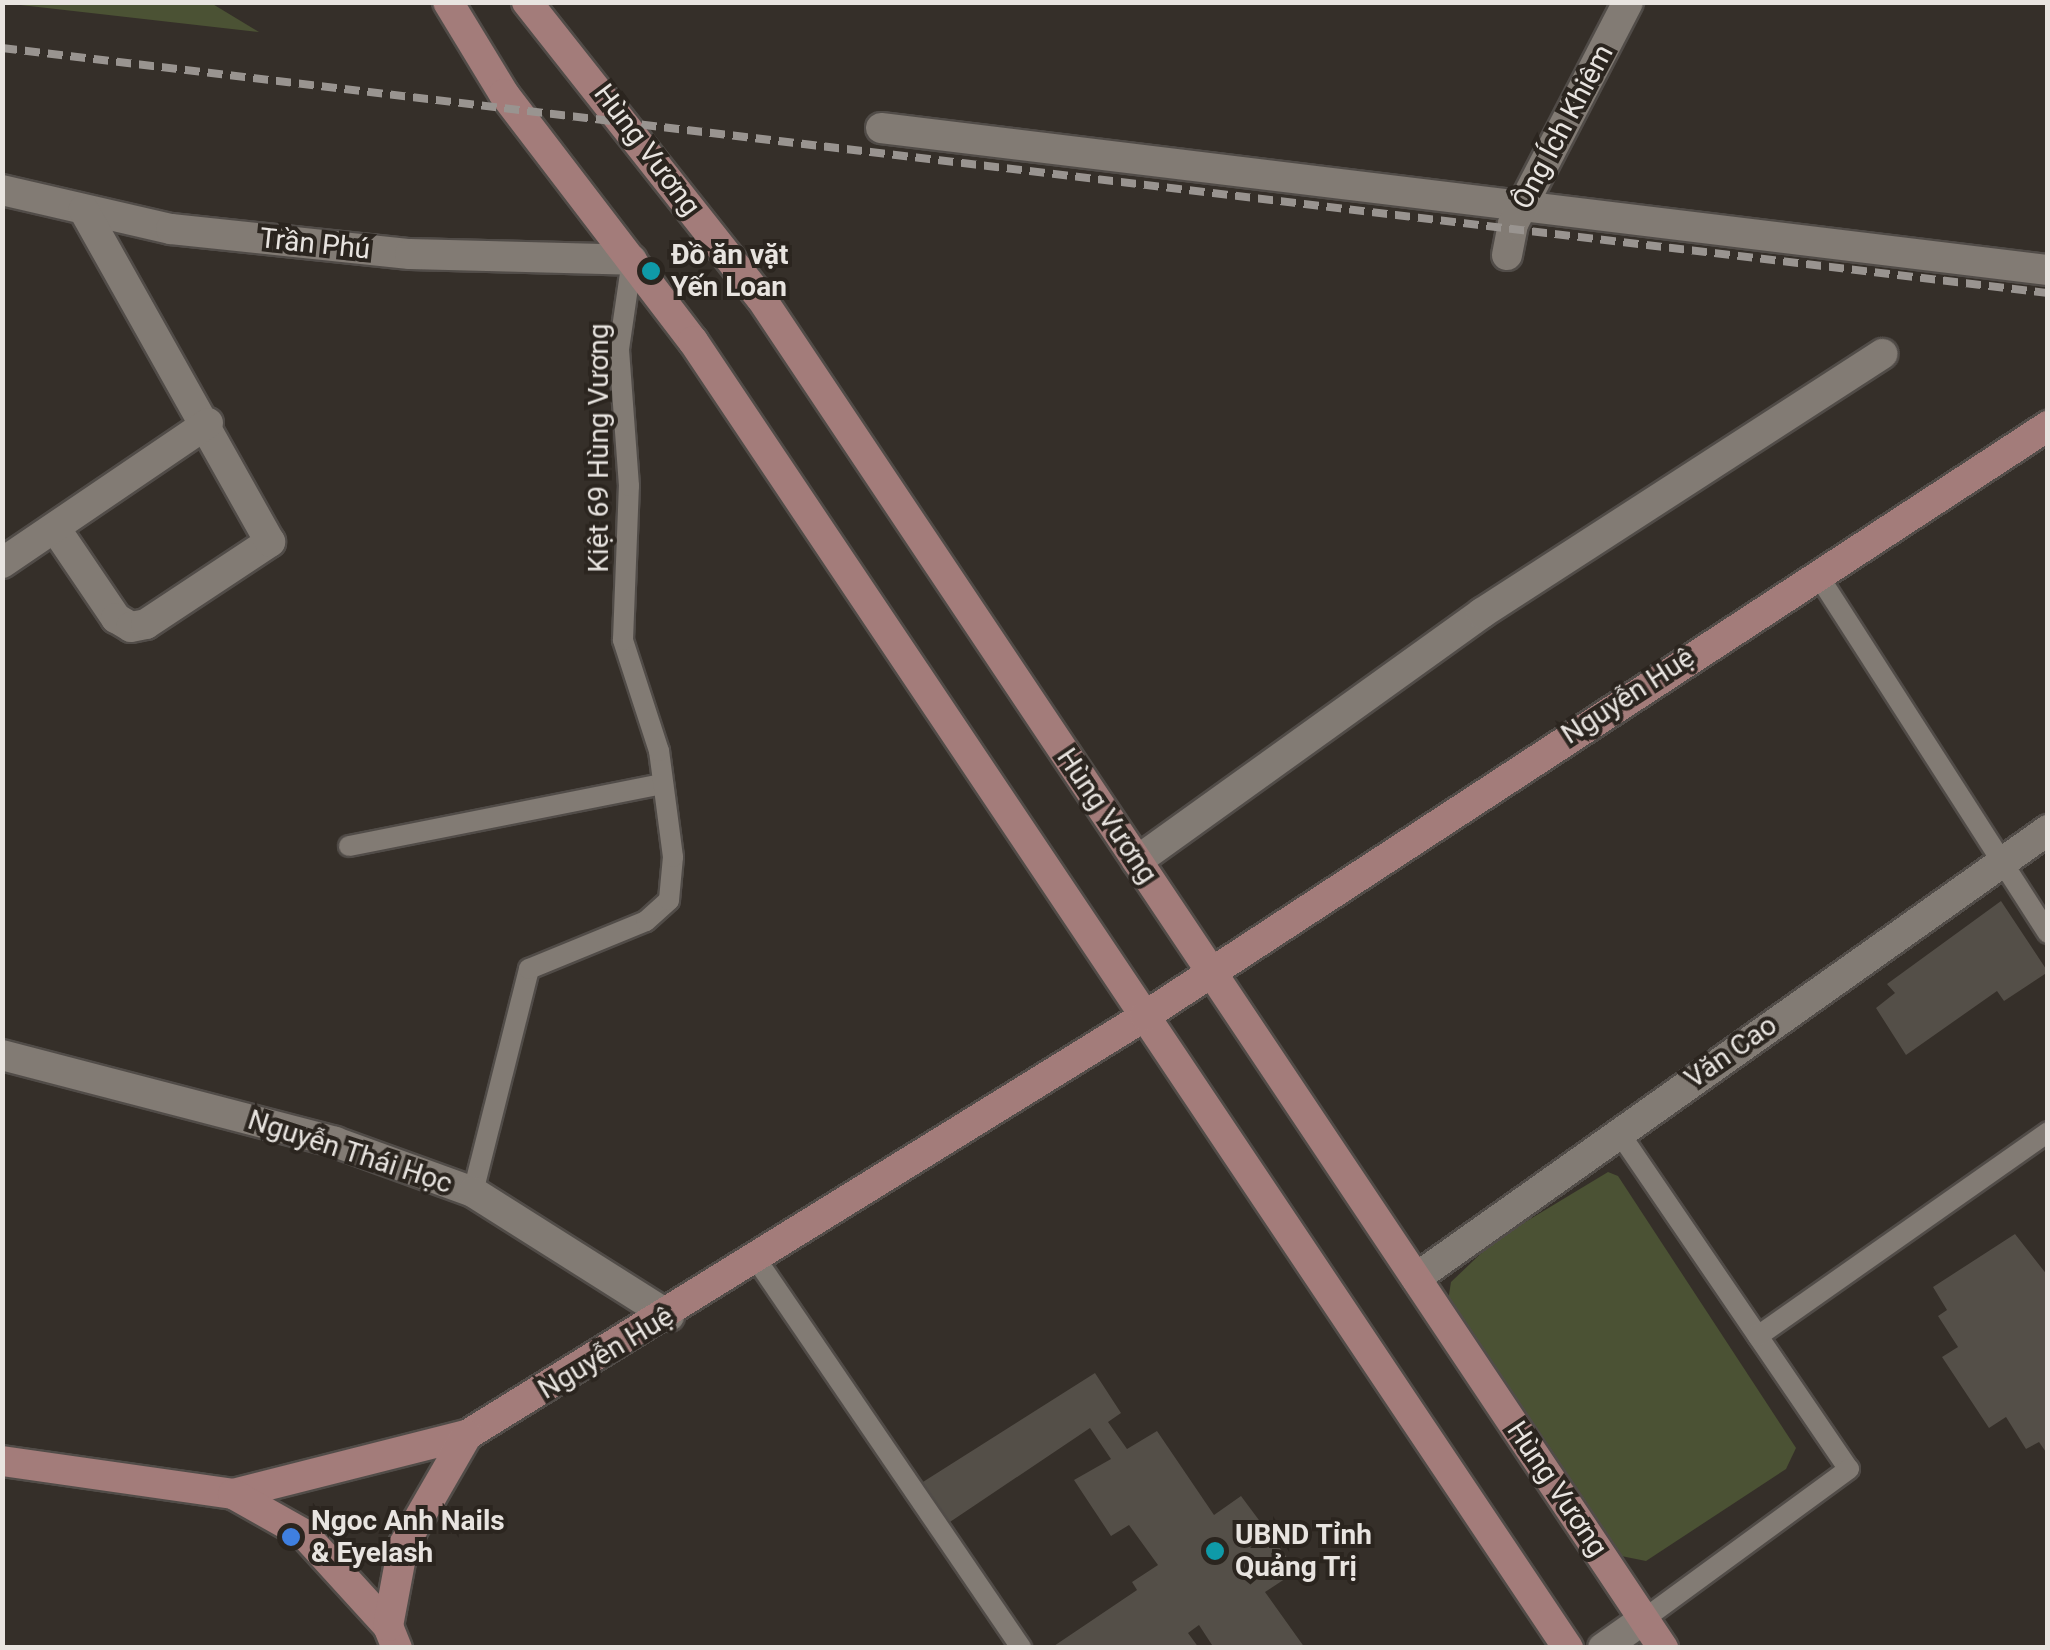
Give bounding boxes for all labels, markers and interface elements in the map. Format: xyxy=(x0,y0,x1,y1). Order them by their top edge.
street label: Ông Ích Khiêm xyxy=(1506,39,1620,215)
street label: Hùng Vương xyxy=(587,78,707,222)
street label: Trần Phú xyxy=(258,222,372,266)
place label: Đồ ăn vặt Yến Loan xyxy=(671,238,788,304)
marker: Đồ ăn vặt Yến Loan xyxy=(640,260,662,282)
street label: Kiệt 69 Hùng Vương xyxy=(582,323,616,573)
street label: Nguyễn Huệ xyxy=(1555,641,1701,751)
street label: Hùng Vương xyxy=(1050,742,1164,890)
street label: Văn Cao xyxy=(1679,1008,1783,1096)
street label: Nguyễn Thái Học xyxy=(243,1103,457,1201)
street label: Nguyễn Huệ xyxy=(532,1300,680,1406)
street label: Hùng Vương xyxy=(1500,1415,1614,1563)
place label: Ngoc Anh Nails & Eyelash xyxy=(311,1504,505,1570)
place label: UBND Tỉnh Quảng Trị xyxy=(1235,1518,1373,1584)
marker: Ngoc Anh Nails & Eyelash xyxy=(280,1526,302,1548)
marker: UBND Tỉnh Quảng Trị xyxy=(1204,1540,1226,1562)

